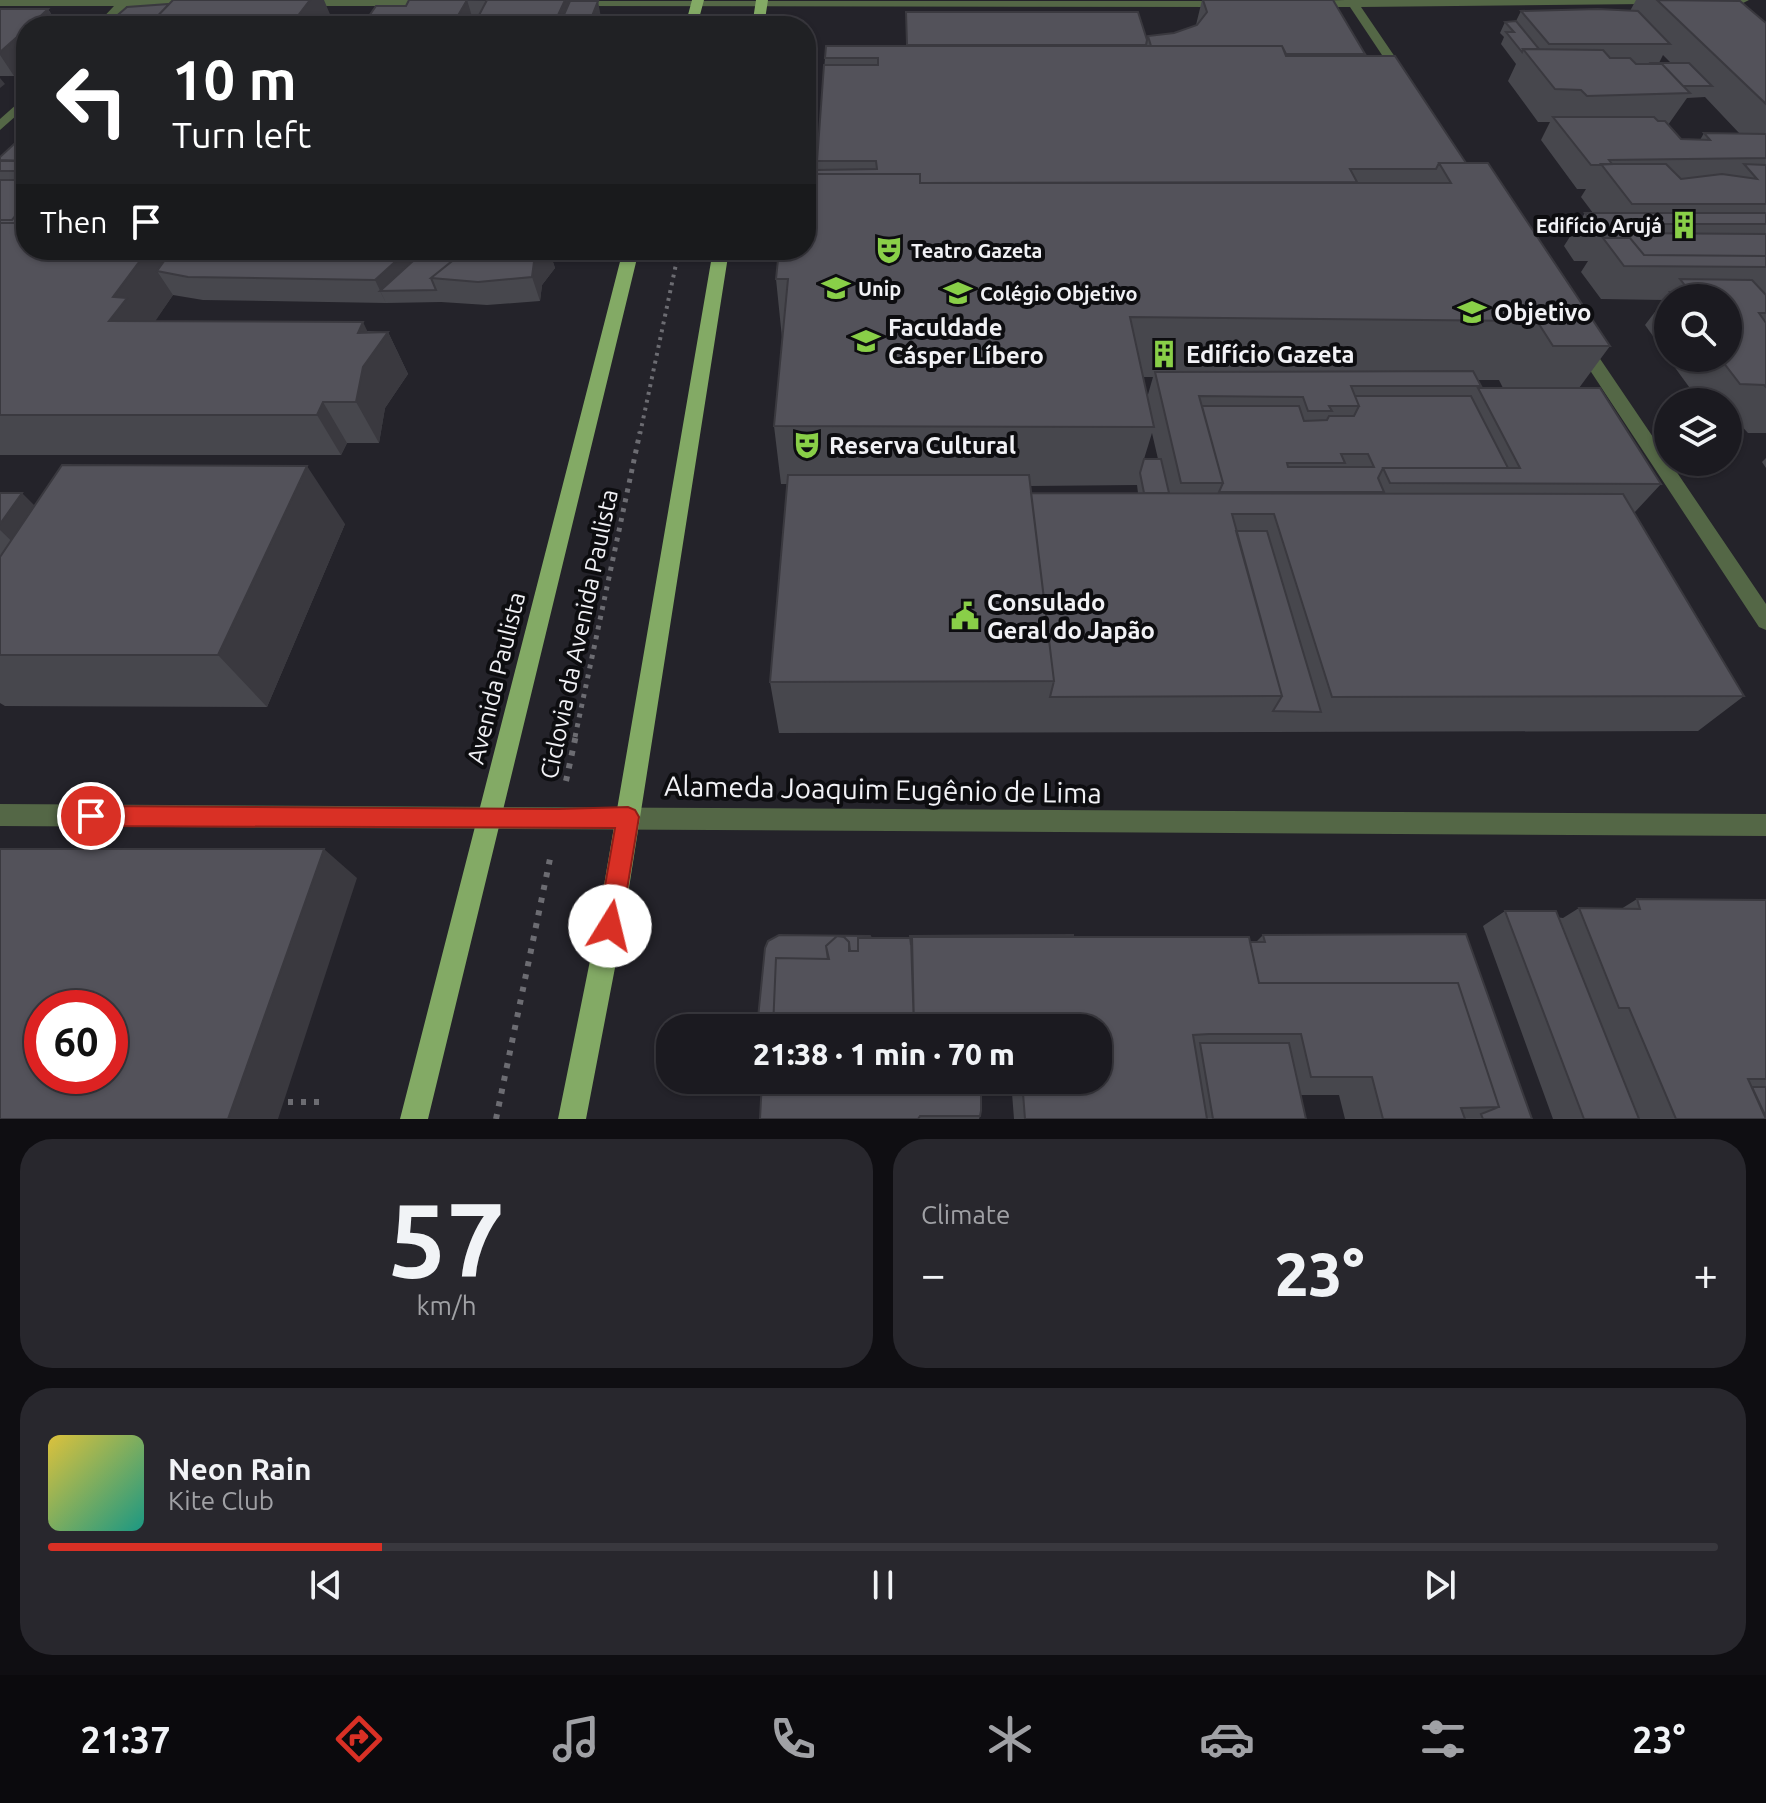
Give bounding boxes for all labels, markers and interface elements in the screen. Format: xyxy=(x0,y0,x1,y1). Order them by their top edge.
icon: left xyxy=(40,48,144,152)
text: 10 m xyxy=(172,48,297,111)
text: Turn left xyxy=(172,114,311,155)
icon: arrive xyxy=(124,200,168,244)
text: Then xyxy=(40,205,108,239)
building icon: Edifício Arujá xyxy=(1669,210,1699,240)
place label: Edifício Arujá xyxy=(1536,214,1662,237)
theatre icon: Teatro Gazeta xyxy=(874,235,904,265)
place label: Teatro Gazeta xyxy=(911,239,1042,262)
school or university icon: Unip xyxy=(821,273,851,303)
place label: Unip xyxy=(858,277,901,300)
school or university icon: Colégio Objetivo xyxy=(943,278,973,308)
place label: Colégio Objetivo xyxy=(980,282,1138,305)
map controls xyxy=(1654,284,1742,476)
button: search xyxy=(1654,284,1742,372)
school or university icon: Objetivo xyxy=(1457,297,1487,327)
place label: Objetivo xyxy=(1494,299,1592,326)
place label: Faculdade Cásper Líbero xyxy=(888,314,1044,369)
school or university icon: Faculdade Cásper Líbero xyxy=(851,326,881,356)
building icon: Edifício Gazeta xyxy=(1149,339,1179,369)
place label: Edifício Gazeta xyxy=(1186,341,1355,368)
button: layers xyxy=(1654,388,1742,476)
theatre icon: Reserva Cultural xyxy=(792,430,822,460)
place label: Reserva Cultural xyxy=(829,432,1016,459)
street label: Ciclovia da Avenida Paulista xyxy=(535,487,623,781)
street label: Avenida Paulista xyxy=(462,589,530,767)
place label: Consulado Geral do Japão xyxy=(987,589,1155,644)
public building icon: Consulado Geral do Japão xyxy=(950,601,980,631)
street label: Alameda Joaquim Eugênio de Lima xyxy=(664,770,1102,808)
pin xyxy=(57,782,125,850)
icon: arrive xyxy=(69,794,113,838)
position arrow xyxy=(568,884,652,968)
speed limit sign: 60 xyxy=(24,990,128,1094)
text: 21:38 · 1 min · 70 m xyxy=(753,1037,1015,1071)
text: 57 xyxy=(388,1180,505,1297)
text: Climate xyxy=(921,1200,1010,1229)
text: 23° xyxy=(1275,1240,1364,1307)
text: − xyxy=(921,1249,946,1298)
text: + xyxy=(1693,1249,1718,1298)
text: km/h xyxy=(416,1291,477,1320)
text: Neon Rain xyxy=(168,1452,312,1486)
text: Kite Club xyxy=(168,1486,274,1515)
icon: previous xyxy=(304,1563,348,1607)
icon: pause xyxy=(861,1563,905,1607)
icon: next xyxy=(1418,1563,1462,1607)
icon: directions xyxy=(331,1711,387,1767)
icon: music xyxy=(548,1711,604,1767)
icon: phone xyxy=(765,1711,821,1767)
icon: climate xyxy=(982,1711,1038,1767)
icon: car xyxy=(1199,1711,1255,1767)
icon: filters xyxy=(1415,1711,1471,1767)
text: 21:37 xyxy=(80,1719,170,1760)
text: 23° xyxy=(1632,1719,1686,1760)

